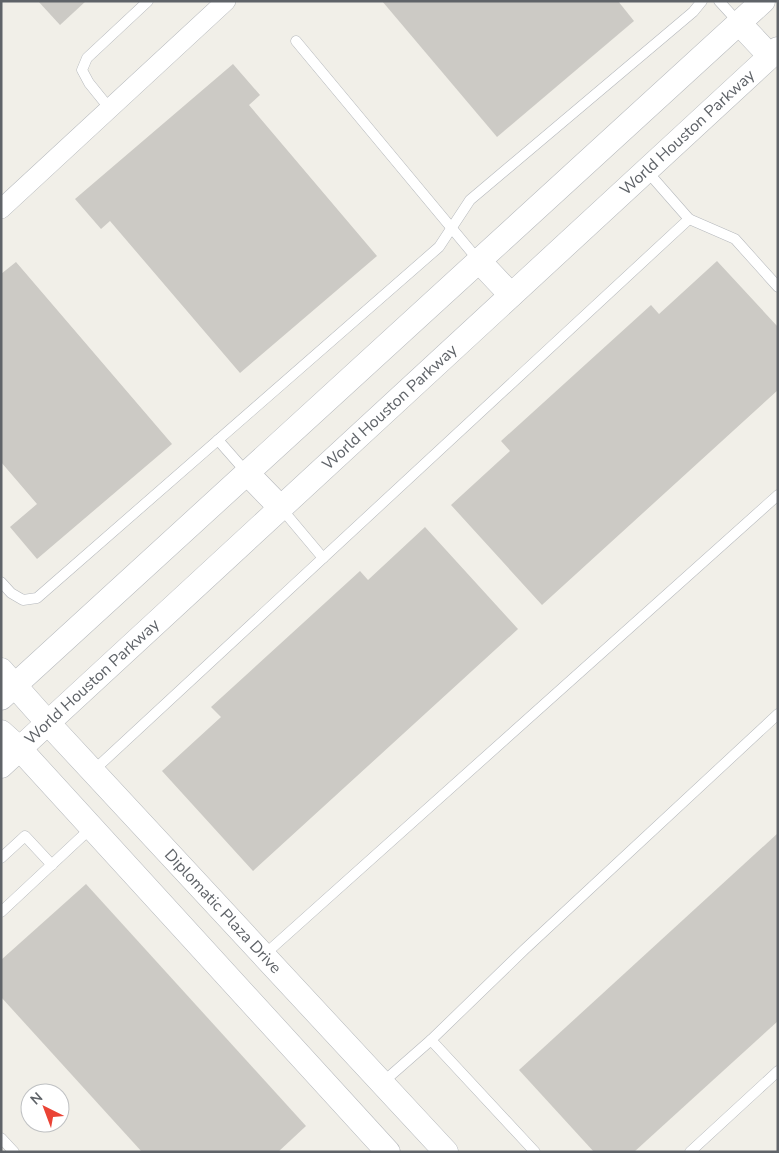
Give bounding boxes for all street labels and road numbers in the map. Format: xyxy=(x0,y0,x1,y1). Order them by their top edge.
street label: World Houston Parkway xyxy=(615,64,760,201)
street label: World Houston Parkway xyxy=(317,339,463,475)
street label: World Houston Parkway xyxy=(20,613,165,750)
street label: Diplomatic Plaza Drive xyxy=(159,844,286,979)

